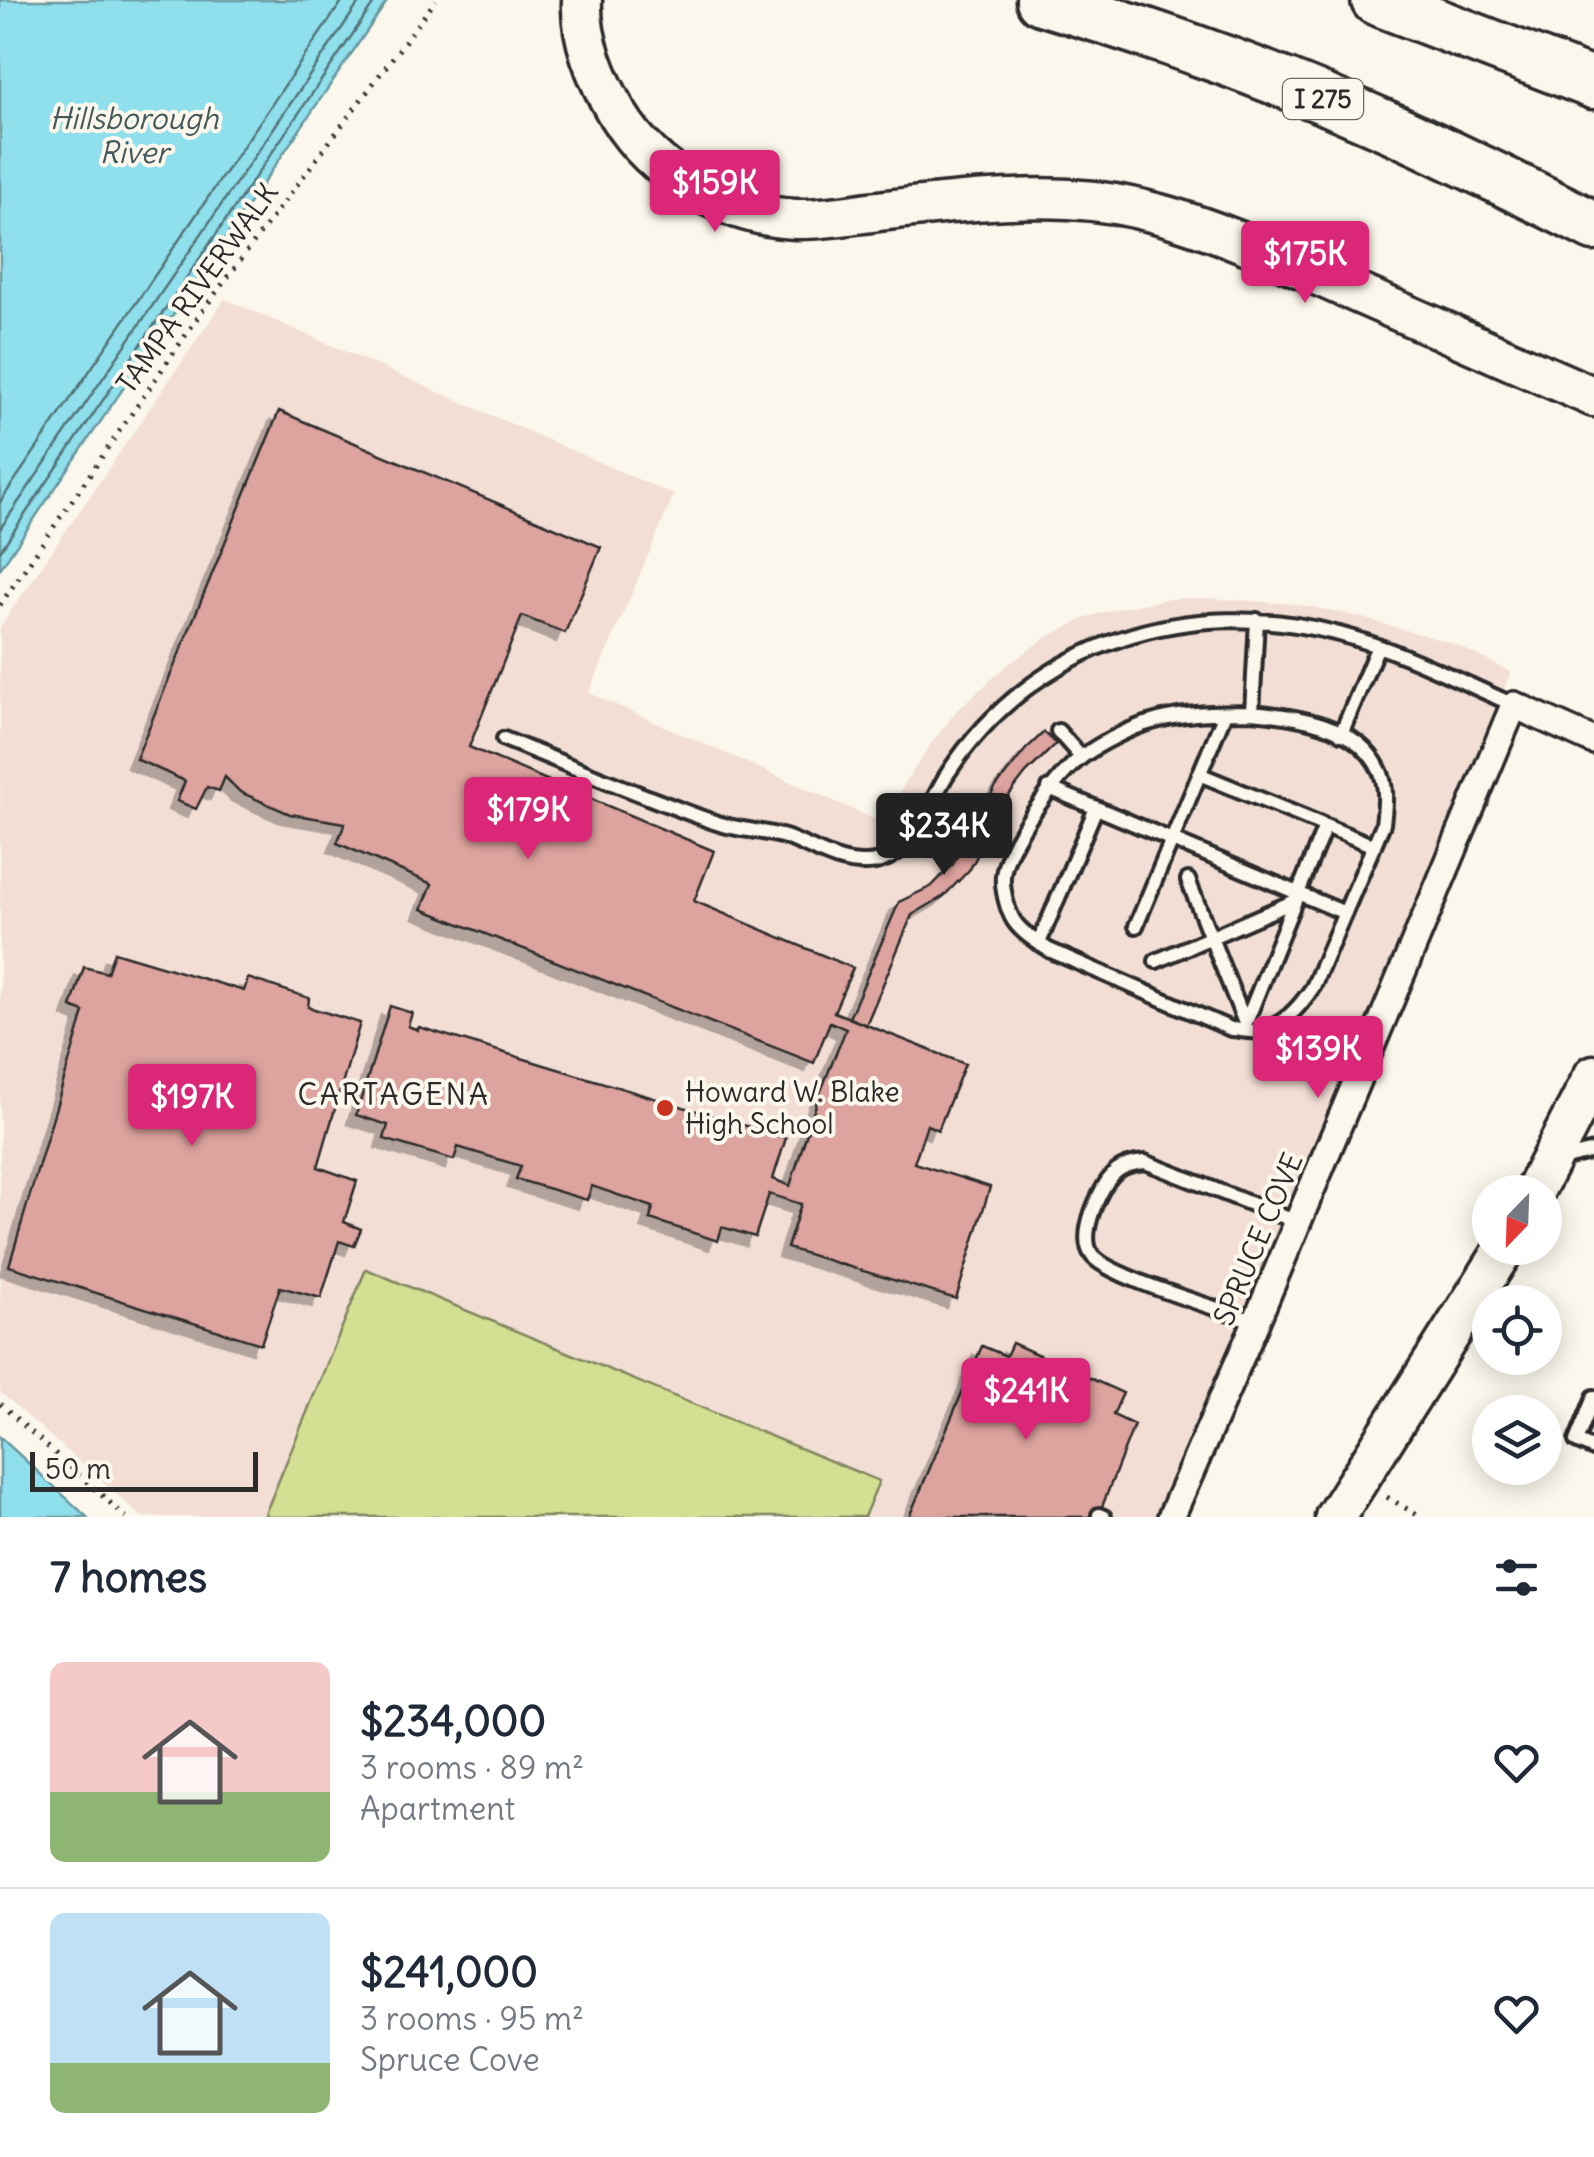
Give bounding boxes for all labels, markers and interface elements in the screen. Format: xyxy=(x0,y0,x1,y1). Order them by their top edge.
road number: I 275 xyxy=(1283,79,1363,119)
water label: Hillsborough River xyxy=(49,99,219,171)
pin: $159K xyxy=(645,150,785,235)
text: $159K xyxy=(672,162,758,203)
street label: TAMPA RIVERWALK xyxy=(108,176,286,400)
pin: $175K xyxy=(1235,221,1375,306)
text: $175K xyxy=(1263,233,1347,274)
pin: $179K xyxy=(458,777,598,862)
text: $179K xyxy=(486,789,570,830)
pin: $234K xyxy=(874,793,1014,878)
text: $234K xyxy=(898,805,990,846)
pin: $139K xyxy=(1248,1016,1388,1101)
text: $139K xyxy=(1275,1028,1361,1069)
pin: $197K xyxy=(122,1064,262,1149)
place label: Howard W. Blake High School xyxy=(685,1074,900,1142)
district label: CARTAGENA xyxy=(298,1075,490,1113)
text: $197K xyxy=(150,1076,234,1117)
marker: Howard W. Blake High School xyxy=(654,1097,676,1119)
street label: SPRUCE COVE xyxy=(1205,1147,1311,1331)
north arrow xyxy=(1472,1175,1562,1265)
map controls xyxy=(1472,1175,1562,1485)
button: locate xyxy=(1472,1285,1562,1375)
pin: $241K xyxy=(956,1358,1096,1443)
text: $241K xyxy=(983,1370,1069,1411)
button: layers xyxy=(1472,1395,1562,1485)
scale bar xyxy=(30,1447,258,1492)
text: 50 m xyxy=(45,1451,111,1487)
icon: filters xyxy=(1489,1550,1544,1605)
text: 7 homes xyxy=(50,1551,207,1603)
text: $234,000 xyxy=(360,1695,546,1747)
icon: home xyxy=(130,1702,250,1822)
icon: heart xyxy=(1489,1735,1544,1790)
text: 3 rooms · 89 m² xyxy=(360,1747,584,1788)
text: Apartment xyxy=(360,1788,515,1829)
text: $241,000 xyxy=(360,1946,538,1998)
icon: home xyxy=(130,1953,250,2073)
icon: heart xyxy=(1489,1986,1544,2041)
text: 3 rooms · 95 m² xyxy=(360,1998,584,2039)
text: Spruce Cove xyxy=(360,2039,540,2080)

